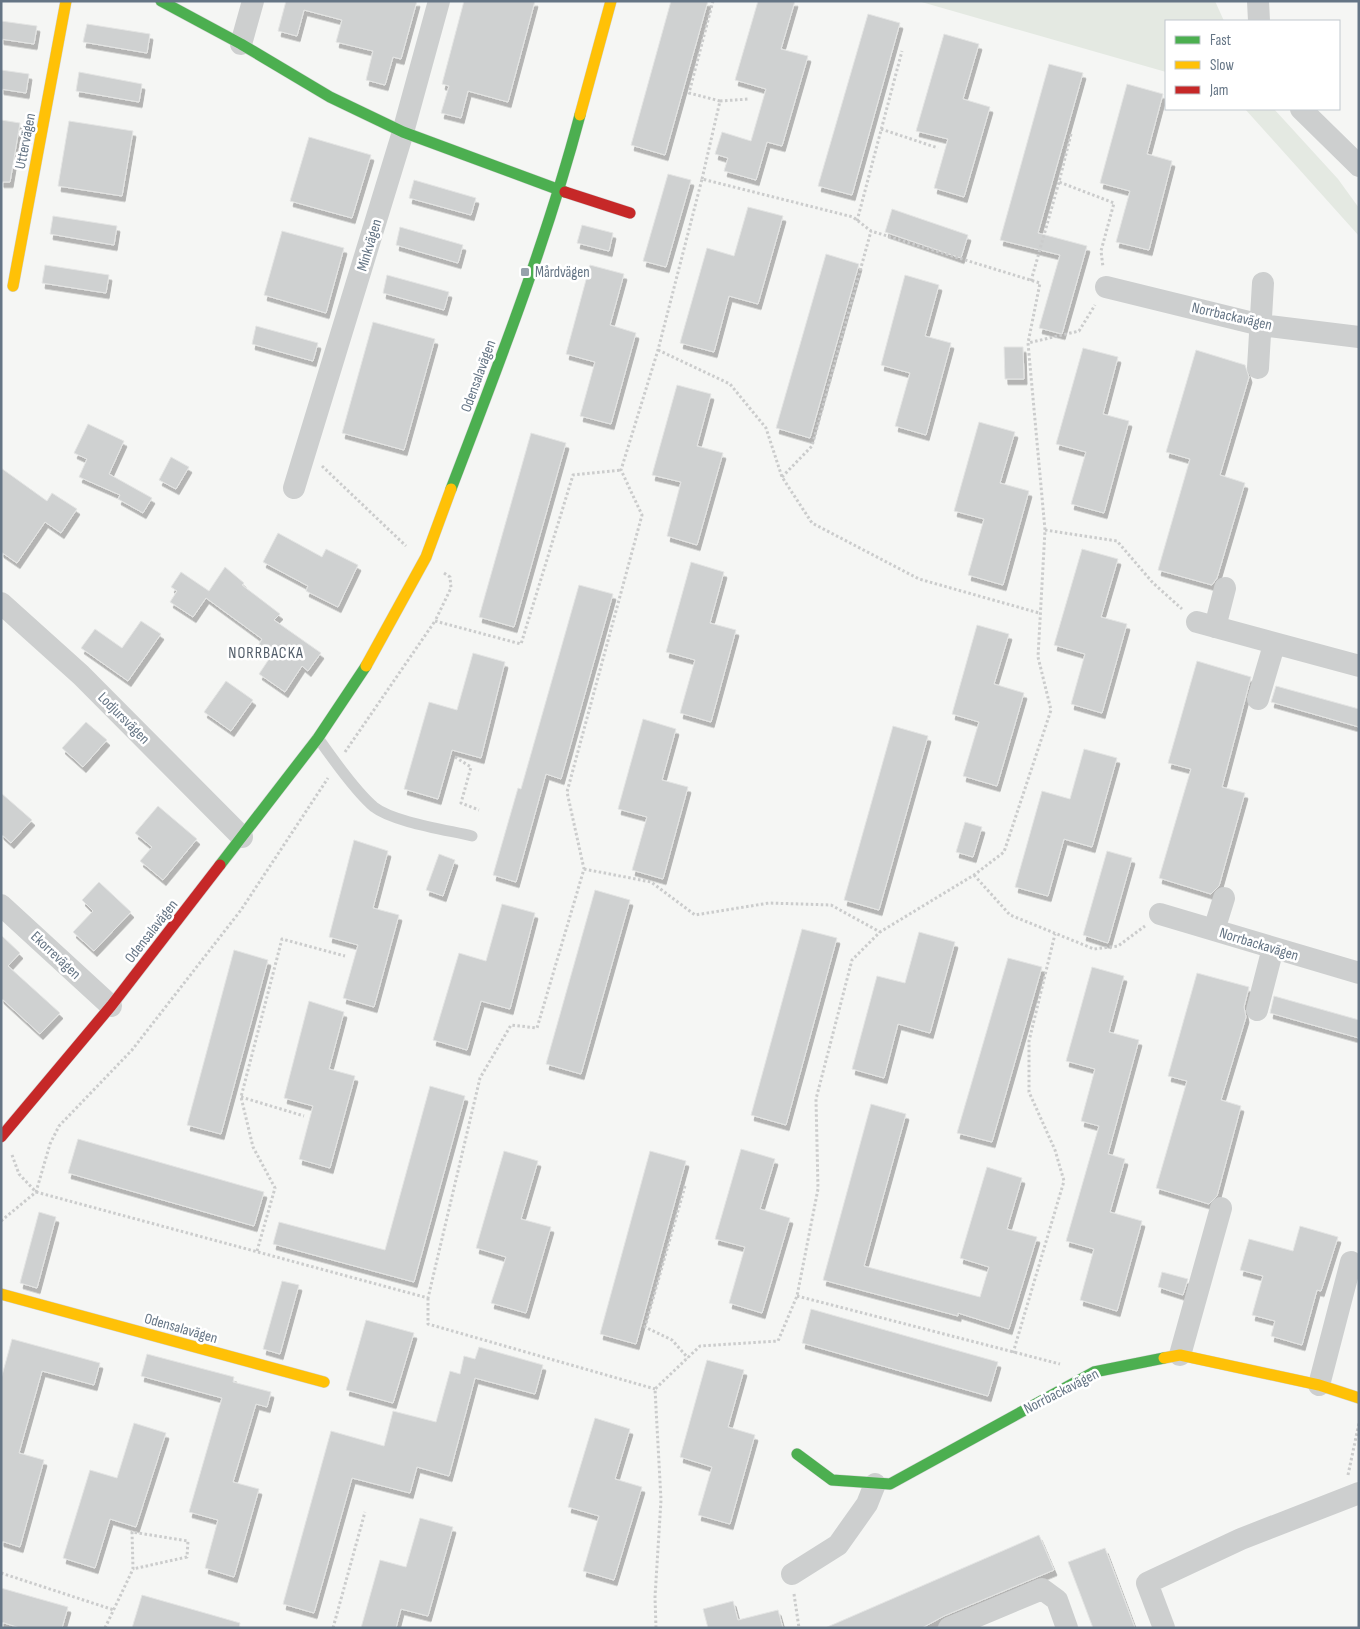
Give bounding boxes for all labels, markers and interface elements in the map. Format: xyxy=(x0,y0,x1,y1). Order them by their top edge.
legend xyxy=(1165,20,1340,110)
text: Fast xyxy=(1210,31,1232,50)
text: Slow xyxy=(1210,56,1234,75)
text: Jam xyxy=(1209,81,1228,100)
street label: Uttervägen xyxy=(11,111,40,171)
street label: Minkvägen xyxy=(353,217,386,274)
place label: Mårdvägen xyxy=(535,263,590,282)
marker: Mårdvägen xyxy=(519,266,531,278)
street label: Norrbackavägen xyxy=(1190,298,1274,335)
street label: Odensalavägen xyxy=(457,337,500,415)
district label: NORRBACKA xyxy=(228,644,304,663)
street label: Lodjursvägen xyxy=(94,688,154,748)
street label: Odensalavägen xyxy=(121,896,182,967)
street label: Norrbackavägen xyxy=(1217,923,1301,965)
street label: Ekorrevägen xyxy=(27,927,85,983)
street label: Odensalavägen xyxy=(142,1309,220,1348)
street label: Norrbackavägen xyxy=(1021,1364,1102,1418)

